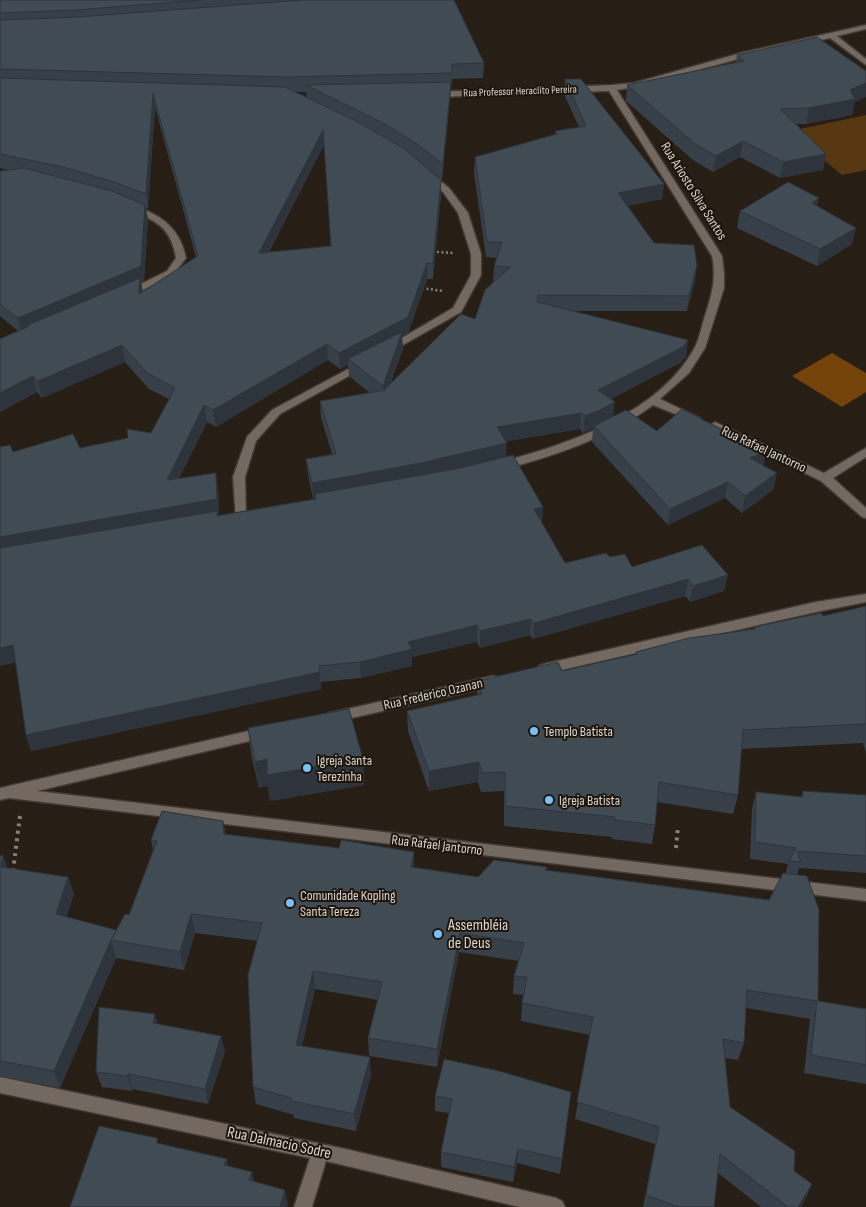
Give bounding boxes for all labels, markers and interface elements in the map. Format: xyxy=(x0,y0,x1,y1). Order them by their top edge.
street label: Rua Professor Heraclito Pereira xyxy=(463,83,577,99)
street label: Rua Ariosto Silva Santos xyxy=(657,139,731,243)
street label: Rua Rafael Jantorno xyxy=(719,422,809,476)
street label: Rua Frederico Ozanan xyxy=(382,674,484,714)
place label: Templo Batista xyxy=(544,723,613,740)
marker: Templo Batista xyxy=(528,725,540,737)
place label: Igreja Santa Terezinha xyxy=(317,752,372,785)
marker: Igreja Santa Terezinha xyxy=(301,762,313,774)
place label: Igreja Batista xyxy=(559,792,620,809)
marker: Igreja Batista xyxy=(543,794,555,806)
street label: Rua Rafael Jantorno xyxy=(391,831,484,859)
place label: Comunidade Kopling Santa Tereza xyxy=(300,887,396,920)
marker: Comunidade Kopling Santa Tereza xyxy=(284,897,296,909)
place label: Assembléia de Deus xyxy=(447,916,508,953)
marker: Assembléia de Deus xyxy=(432,928,444,940)
street label: Rua Dalmacio Sodre xyxy=(225,1123,333,1163)

